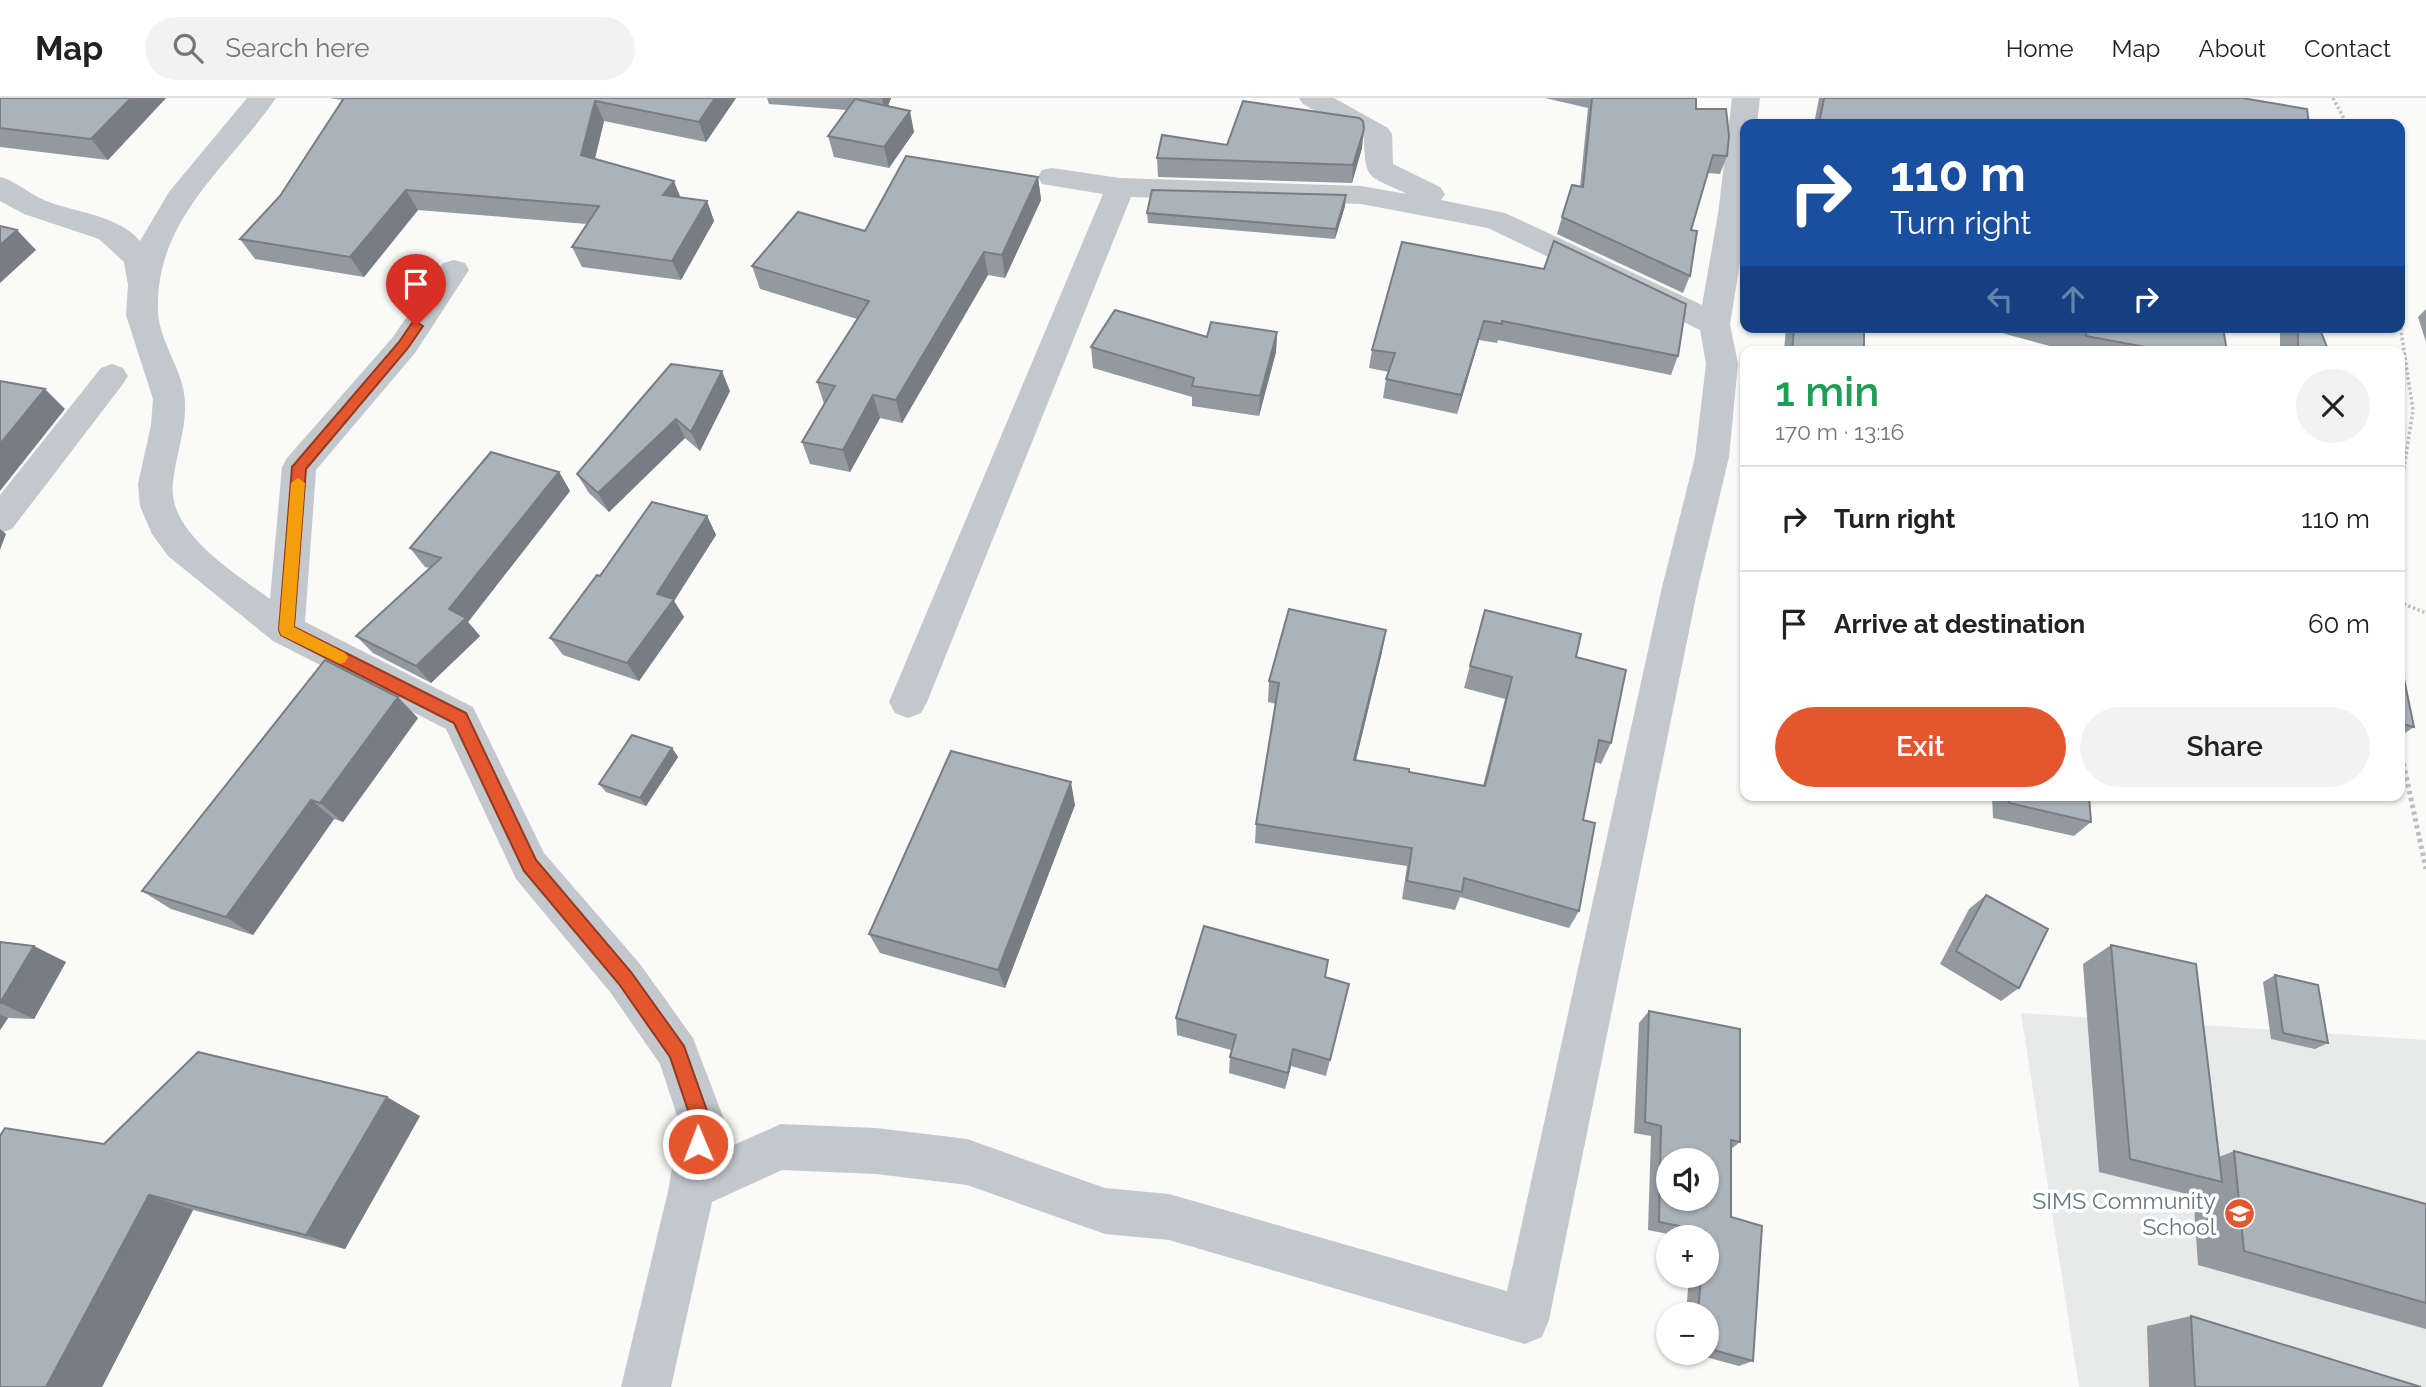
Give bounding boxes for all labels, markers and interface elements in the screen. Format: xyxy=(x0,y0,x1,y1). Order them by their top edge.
search box xyxy=(145,17,635,80)
text: Map xyxy=(35,29,103,68)
icon: search xyxy=(169,29,207,67)
text: Search here xyxy=(225,33,370,63)
text: Home xyxy=(2006,34,2074,63)
text: Map xyxy=(2112,34,2160,63)
text: About xyxy=(2198,34,2266,63)
text: Contact xyxy=(2304,34,2391,63)
text: 110 m xyxy=(1890,145,2026,202)
icon: right xyxy=(1775,147,1866,238)
text: Turn right xyxy=(1890,204,2031,241)
pin xyxy=(386,254,446,326)
icon: arrive xyxy=(397,265,435,303)
icon: left xyxy=(1981,280,2019,318)
icon: ahead xyxy=(2054,280,2092,318)
icon: right xyxy=(2127,280,2165,318)
text: 1 min xyxy=(1775,367,1879,416)
button: close xyxy=(2296,369,2370,443)
text: 170 m · 13:16 xyxy=(1775,418,1904,445)
icon: right xyxy=(1775,500,1813,538)
text: Turn right xyxy=(1834,504,1955,534)
text: 110 m xyxy=(2301,504,2370,534)
icon: arrive xyxy=(1775,605,1813,643)
text: Arrive at destination xyxy=(1834,609,2085,639)
text: 60 m xyxy=(2308,609,2370,639)
button: Exit xyxy=(1775,707,2066,787)
button: Share xyxy=(2080,707,2370,787)
position arrow xyxy=(661,1107,735,1181)
map controls xyxy=(1656,1148,1719,1365)
button: sound xyxy=(1656,1148,1719,1211)
place label: SIMS Community School xyxy=(2032,1187,2217,1240)
school or university icon: SIMS Community School xyxy=(2222,1197,2256,1231)
button: + xyxy=(1656,1225,1719,1288)
button: − xyxy=(1656,1302,1719,1365)

